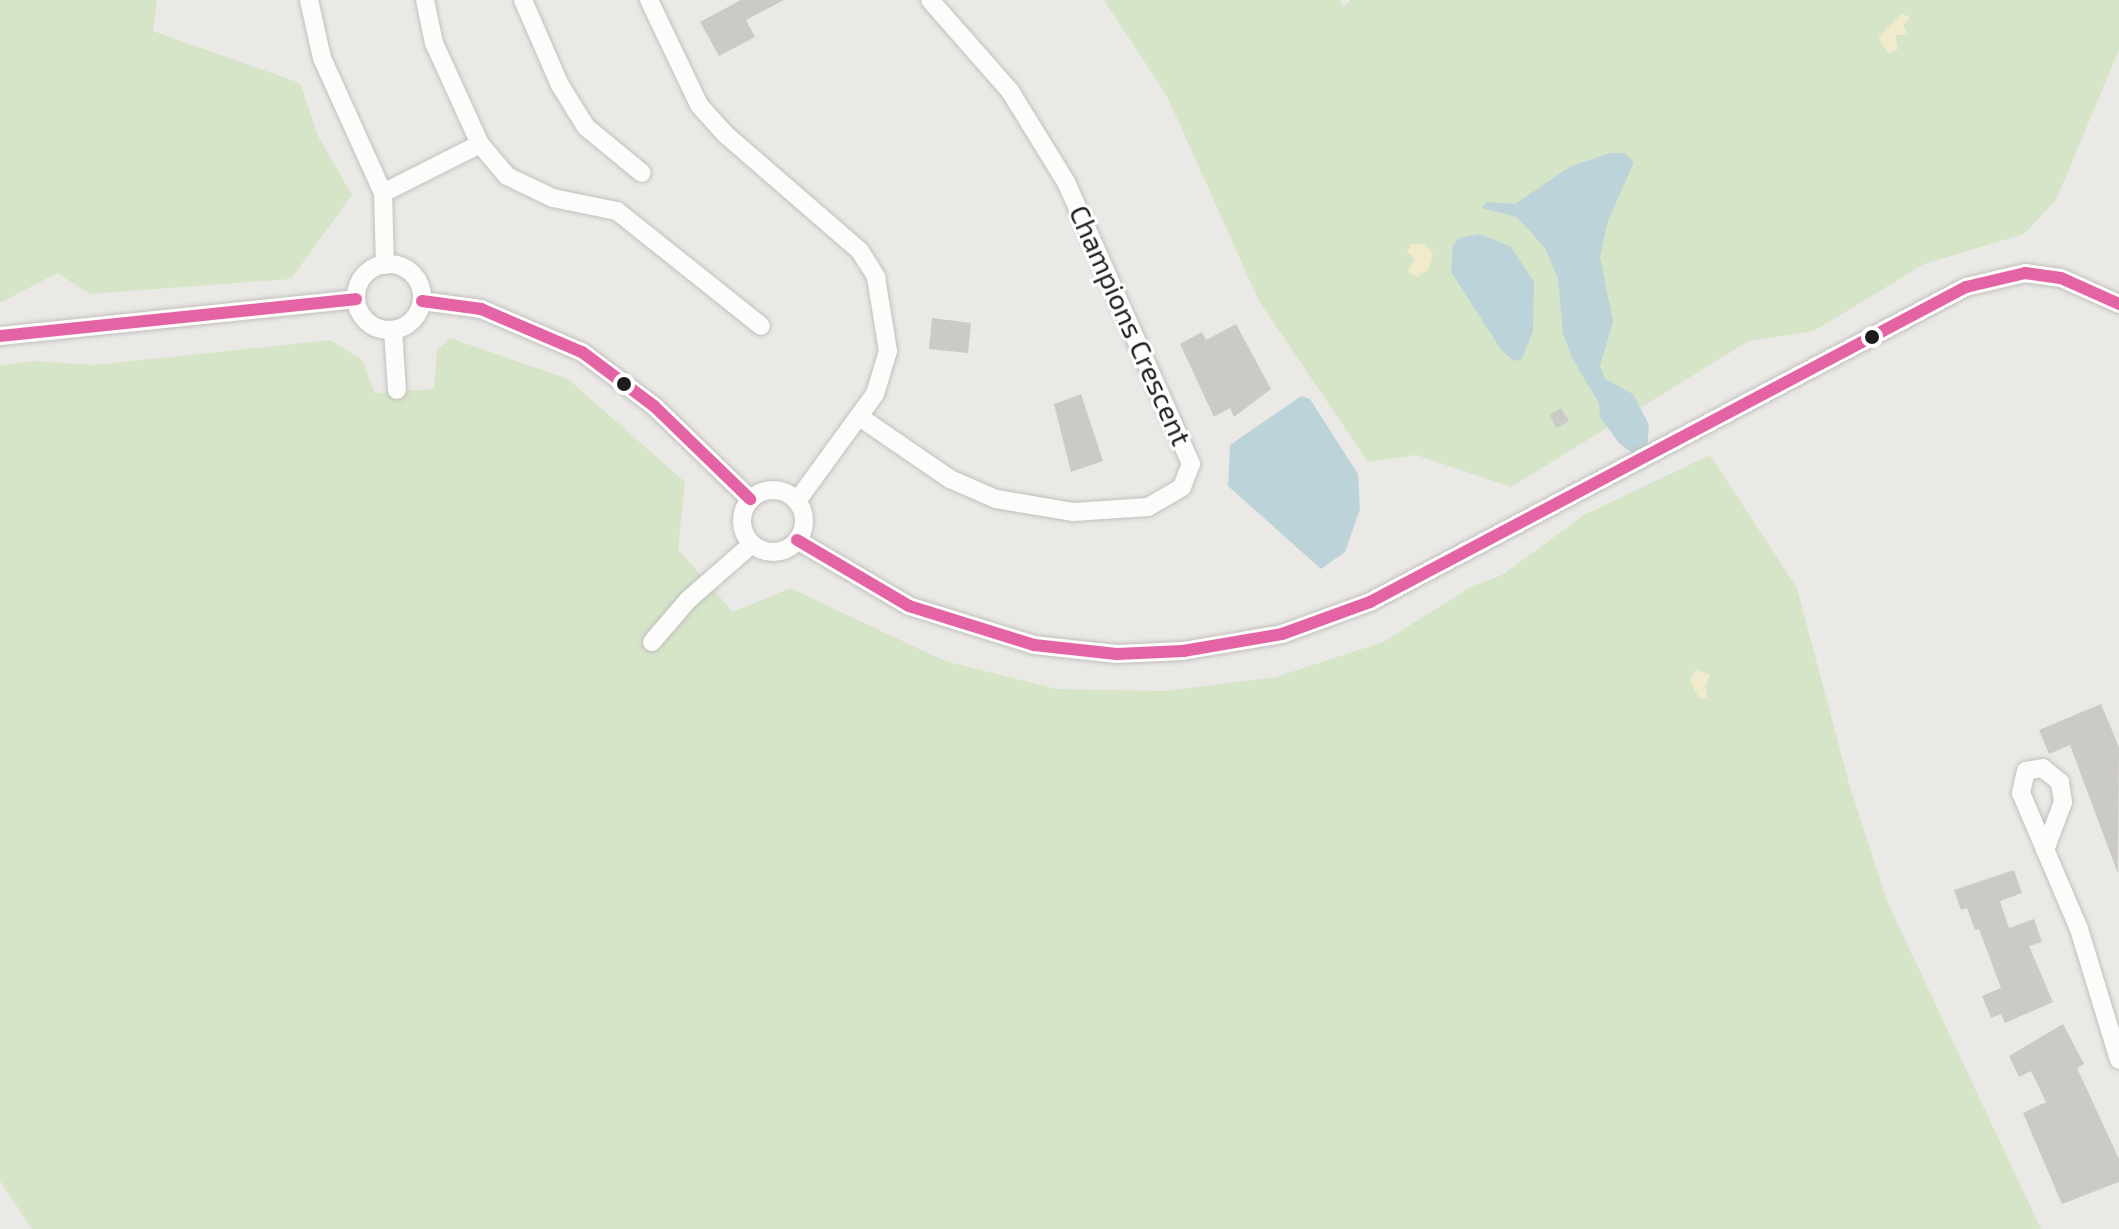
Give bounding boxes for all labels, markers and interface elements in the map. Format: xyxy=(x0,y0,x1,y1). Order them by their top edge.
street label: Champions Crescent xyxy=(1063,200,1199,450)
unlabelled marker xyxy=(1864,329,1880,345)
unlabelled marker xyxy=(616,376,632,392)

